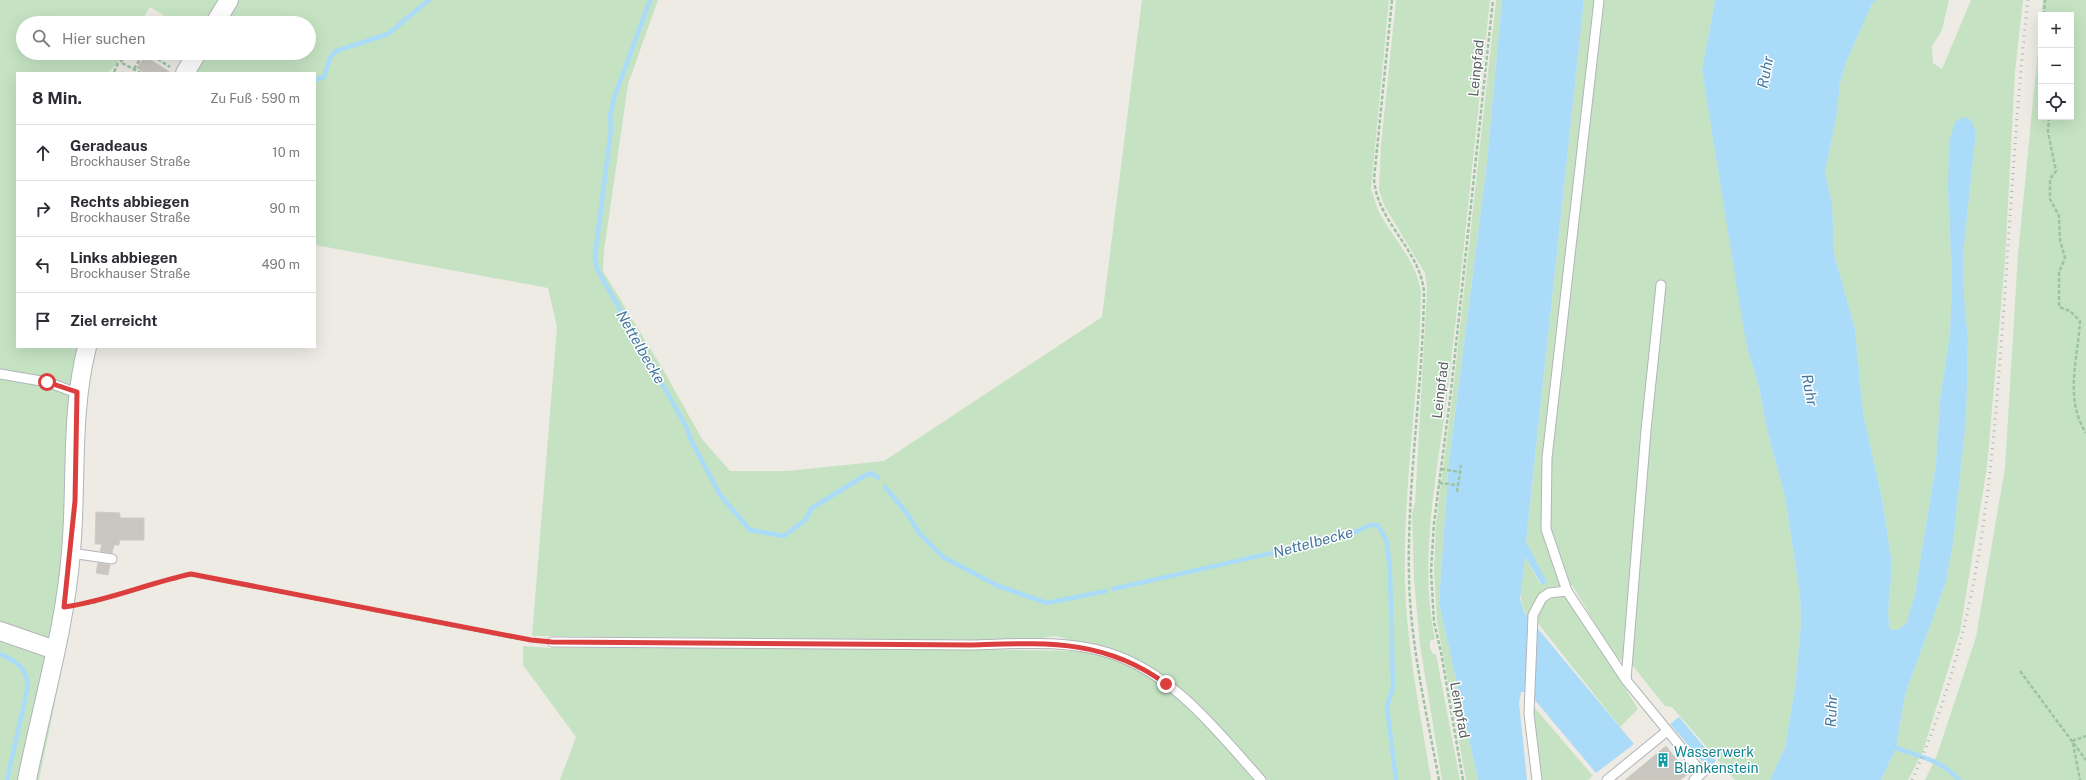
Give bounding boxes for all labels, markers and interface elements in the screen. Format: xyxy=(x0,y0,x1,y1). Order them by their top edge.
map controls xyxy=(2038,12,2074,120)
button: + xyxy=(2038,12,2074,48)
search box xyxy=(16,16,316,60)
icon: search xyxy=(30,27,52,49)
text: Hier suchen xyxy=(62,30,145,47)
street label: Leinpfad xyxy=(1465,39,1487,97)
button: − xyxy=(2038,48,2074,84)
water label: Ruhr xyxy=(1754,54,1776,89)
button: locate xyxy=(2038,84,2074,120)
text: 8 Min. xyxy=(32,88,82,108)
text: Zu Fuß · 590 m xyxy=(210,91,300,106)
text: Geradeaus xyxy=(70,137,148,154)
icon: ahead xyxy=(32,142,54,164)
text: 10 m xyxy=(272,145,300,160)
text: Brockhauser Straße xyxy=(70,154,190,169)
text: Rechts abbiegen xyxy=(70,193,189,210)
icon: right xyxy=(32,198,54,220)
text: 90 m xyxy=(270,201,300,216)
text: Brockhauser Straße xyxy=(70,210,190,225)
text: Links abbiegen xyxy=(70,249,177,266)
icon: left xyxy=(32,254,54,276)
text: 490 m xyxy=(261,257,300,272)
text: Brockhauser Straße xyxy=(70,266,190,281)
water label: Nettelbecke xyxy=(613,307,669,387)
icon: arrive xyxy=(32,310,54,332)
text: Ziel erreicht xyxy=(70,312,157,329)
street label: Leinpfad xyxy=(1429,361,1451,419)
route start xyxy=(38,373,56,391)
water label: Ruhr xyxy=(1799,373,1821,408)
water label: Nettelbecke xyxy=(1271,523,1355,561)
route end xyxy=(1157,675,1175,693)
street label: Leinpfad xyxy=(1447,680,1473,740)
water label: Ruhr xyxy=(1822,694,1840,728)
place label: Wasserwerk Blankenstein xyxy=(1674,744,1759,776)
building icon: Wasserwerk Blankenstein xyxy=(1655,752,1671,768)

